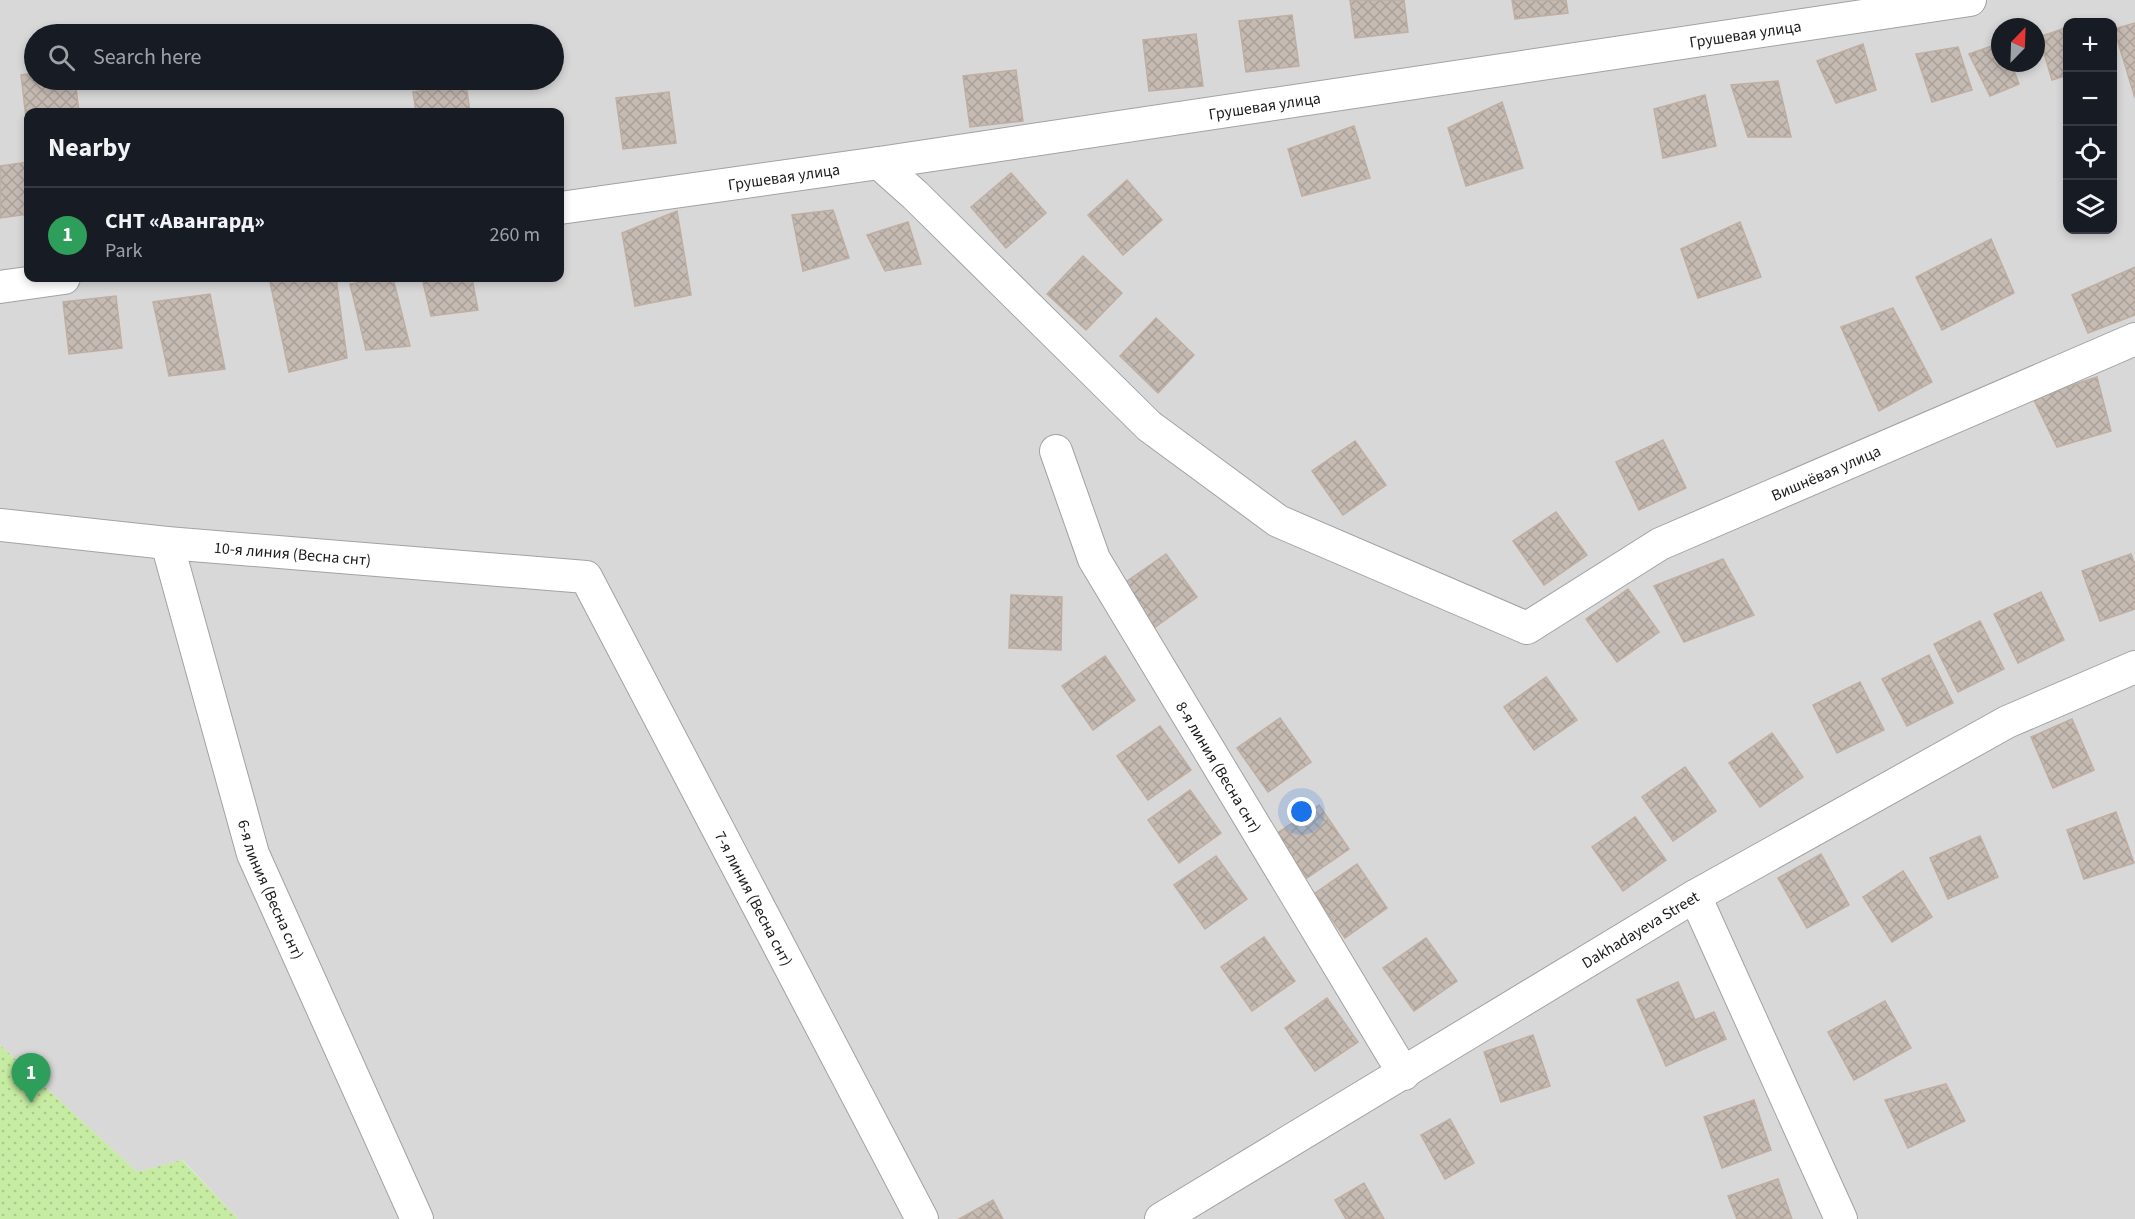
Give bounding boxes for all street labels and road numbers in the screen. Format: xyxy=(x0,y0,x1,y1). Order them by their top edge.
street label: Грушевая улица xyxy=(1688,15,1803,54)
street label: Грушевая улица xyxy=(1207,87,1322,126)
street label: Грушевая улица xyxy=(726,159,841,196)
street label: Вишнёвая улица xyxy=(1768,440,1884,507)
street label: 10-я линия (Весна снт) xyxy=(213,537,372,572)
street label: 8-я линия (Весна снт) xyxy=(1170,698,1266,837)
street label: 6-я линия (Весна снт) xyxy=(232,817,309,963)
street label: 7-я линия (Весна снт) xyxy=(709,827,798,970)
street label: Dakhadayeva Street xyxy=(1578,886,1704,974)

